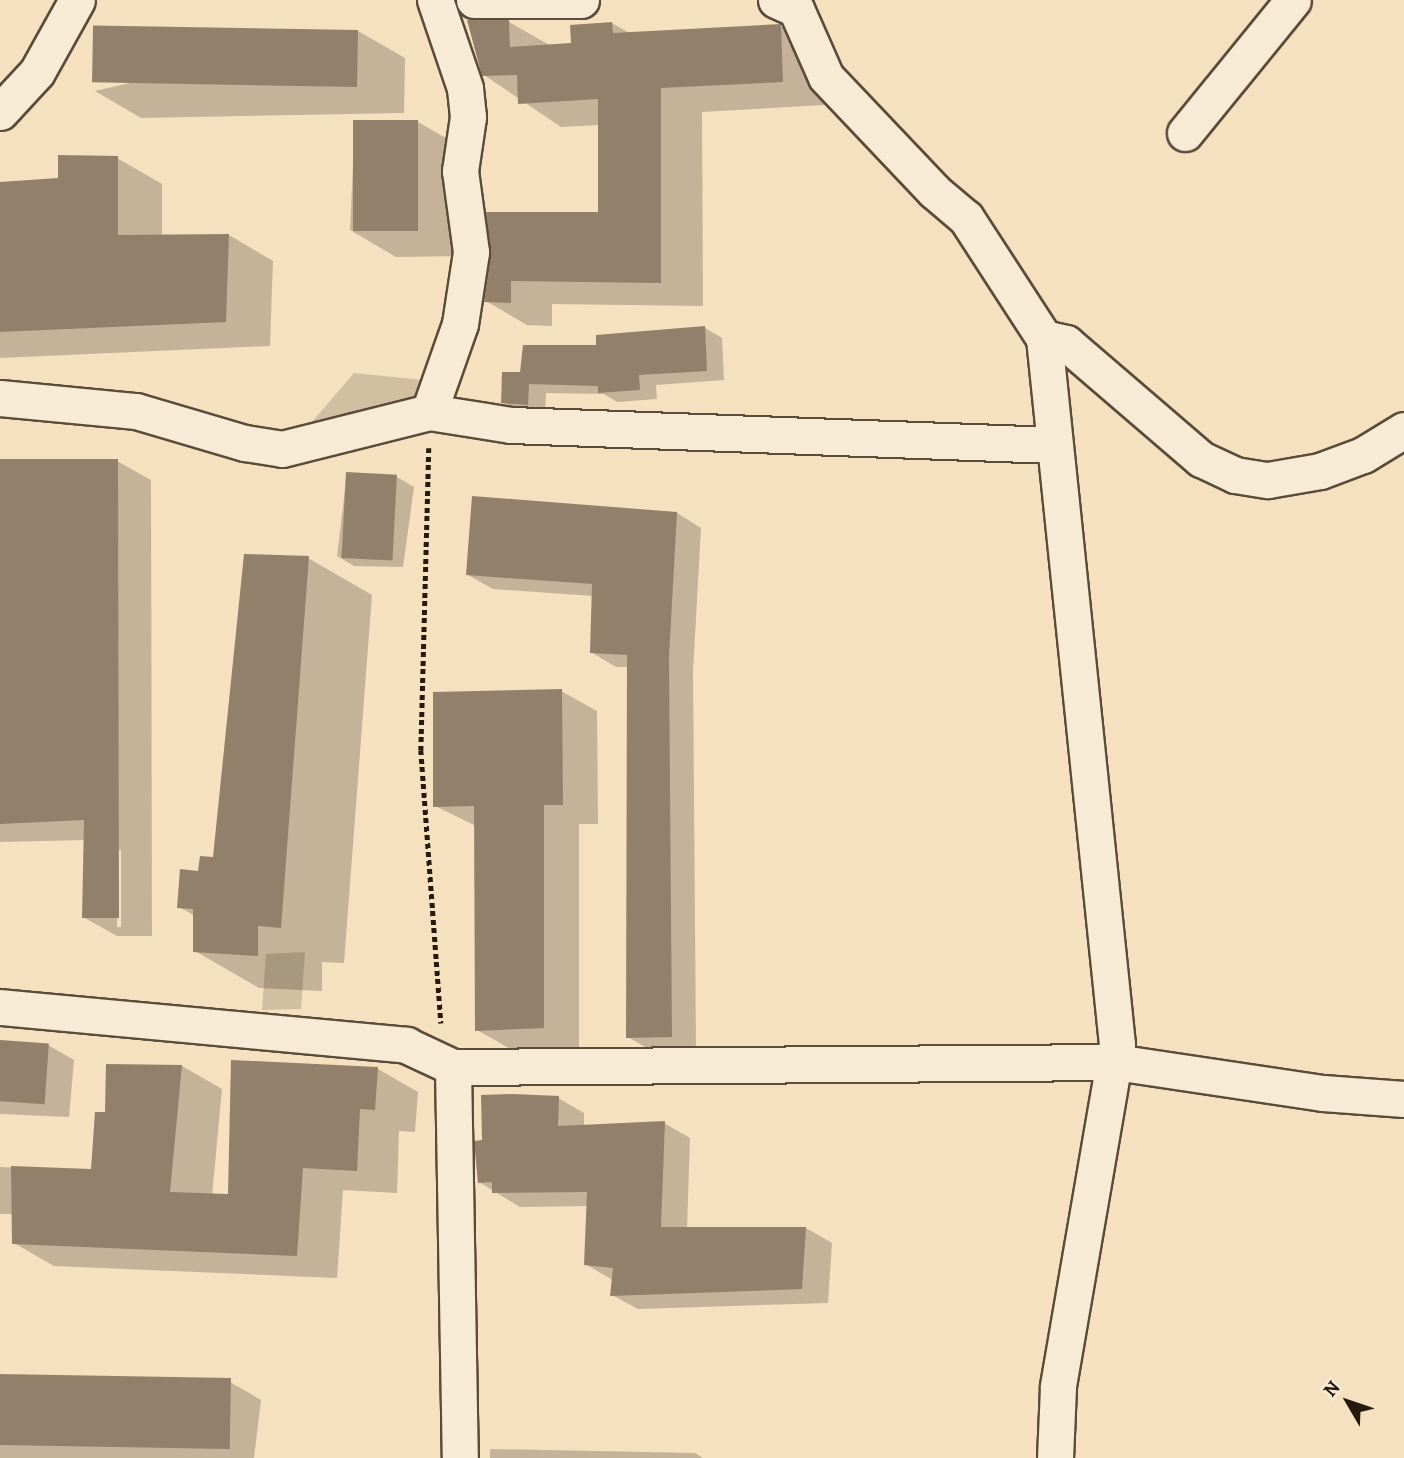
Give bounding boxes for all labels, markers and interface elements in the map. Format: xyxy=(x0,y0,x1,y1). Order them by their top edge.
north arrow xyxy=(1313,1367,1383,1437)
text: N xyxy=(1317,1375,1346,1402)

